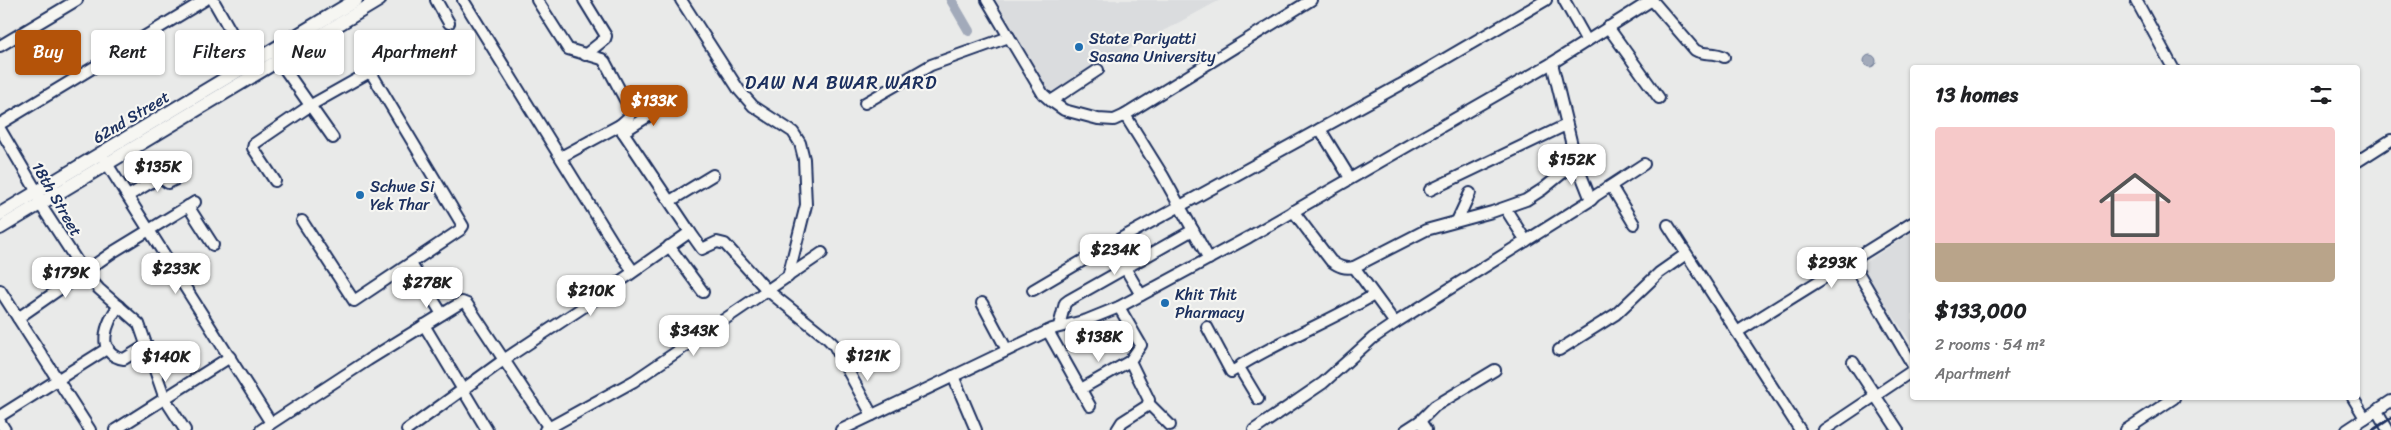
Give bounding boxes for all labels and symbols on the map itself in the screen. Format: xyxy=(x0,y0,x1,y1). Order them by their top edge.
place label: State Pariyatti Sasana University xyxy=(1089,24,1216,71)
marker: State Pariyatti Sasana University xyxy=(1073,41,1085,53)
district label: DAW NA BWAR WARD xyxy=(745,66,937,99)
street label: 62nd Street xyxy=(87,82,175,152)
pin: $133K xyxy=(619,84,689,127)
pin: $152K xyxy=(1537,144,1607,186)
pin: $135K xyxy=(123,150,193,193)
street label: 18th Street xyxy=(24,156,90,242)
place label: Schwe Si Yek Thar xyxy=(370,172,435,219)
marker: Schwe Si Yek Thar xyxy=(354,189,366,201)
pin: $234K xyxy=(1080,234,1150,276)
pin: $293K xyxy=(1797,246,1867,289)
pin: $233K xyxy=(141,252,211,295)
pin: $179K xyxy=(31,256,101,299)
pin: $278K xyxy=(392,266,462,309)
pin: $210K xyxy=(556,274,626,317)
place label: Khit Thit Pharmacy xyxy=(1175,280,1245,327)
marker: Khit Thit Pharmacy xyxy=(1159,297,1171,309)
pin: $343K xyxy=(659,314,729,357)
pin: $138K xyxy=(1064,320,1134,363)
pin: $140K xyxy=(131,340,201,383)
pin: $121K xyxy=(833,340,903,382)

